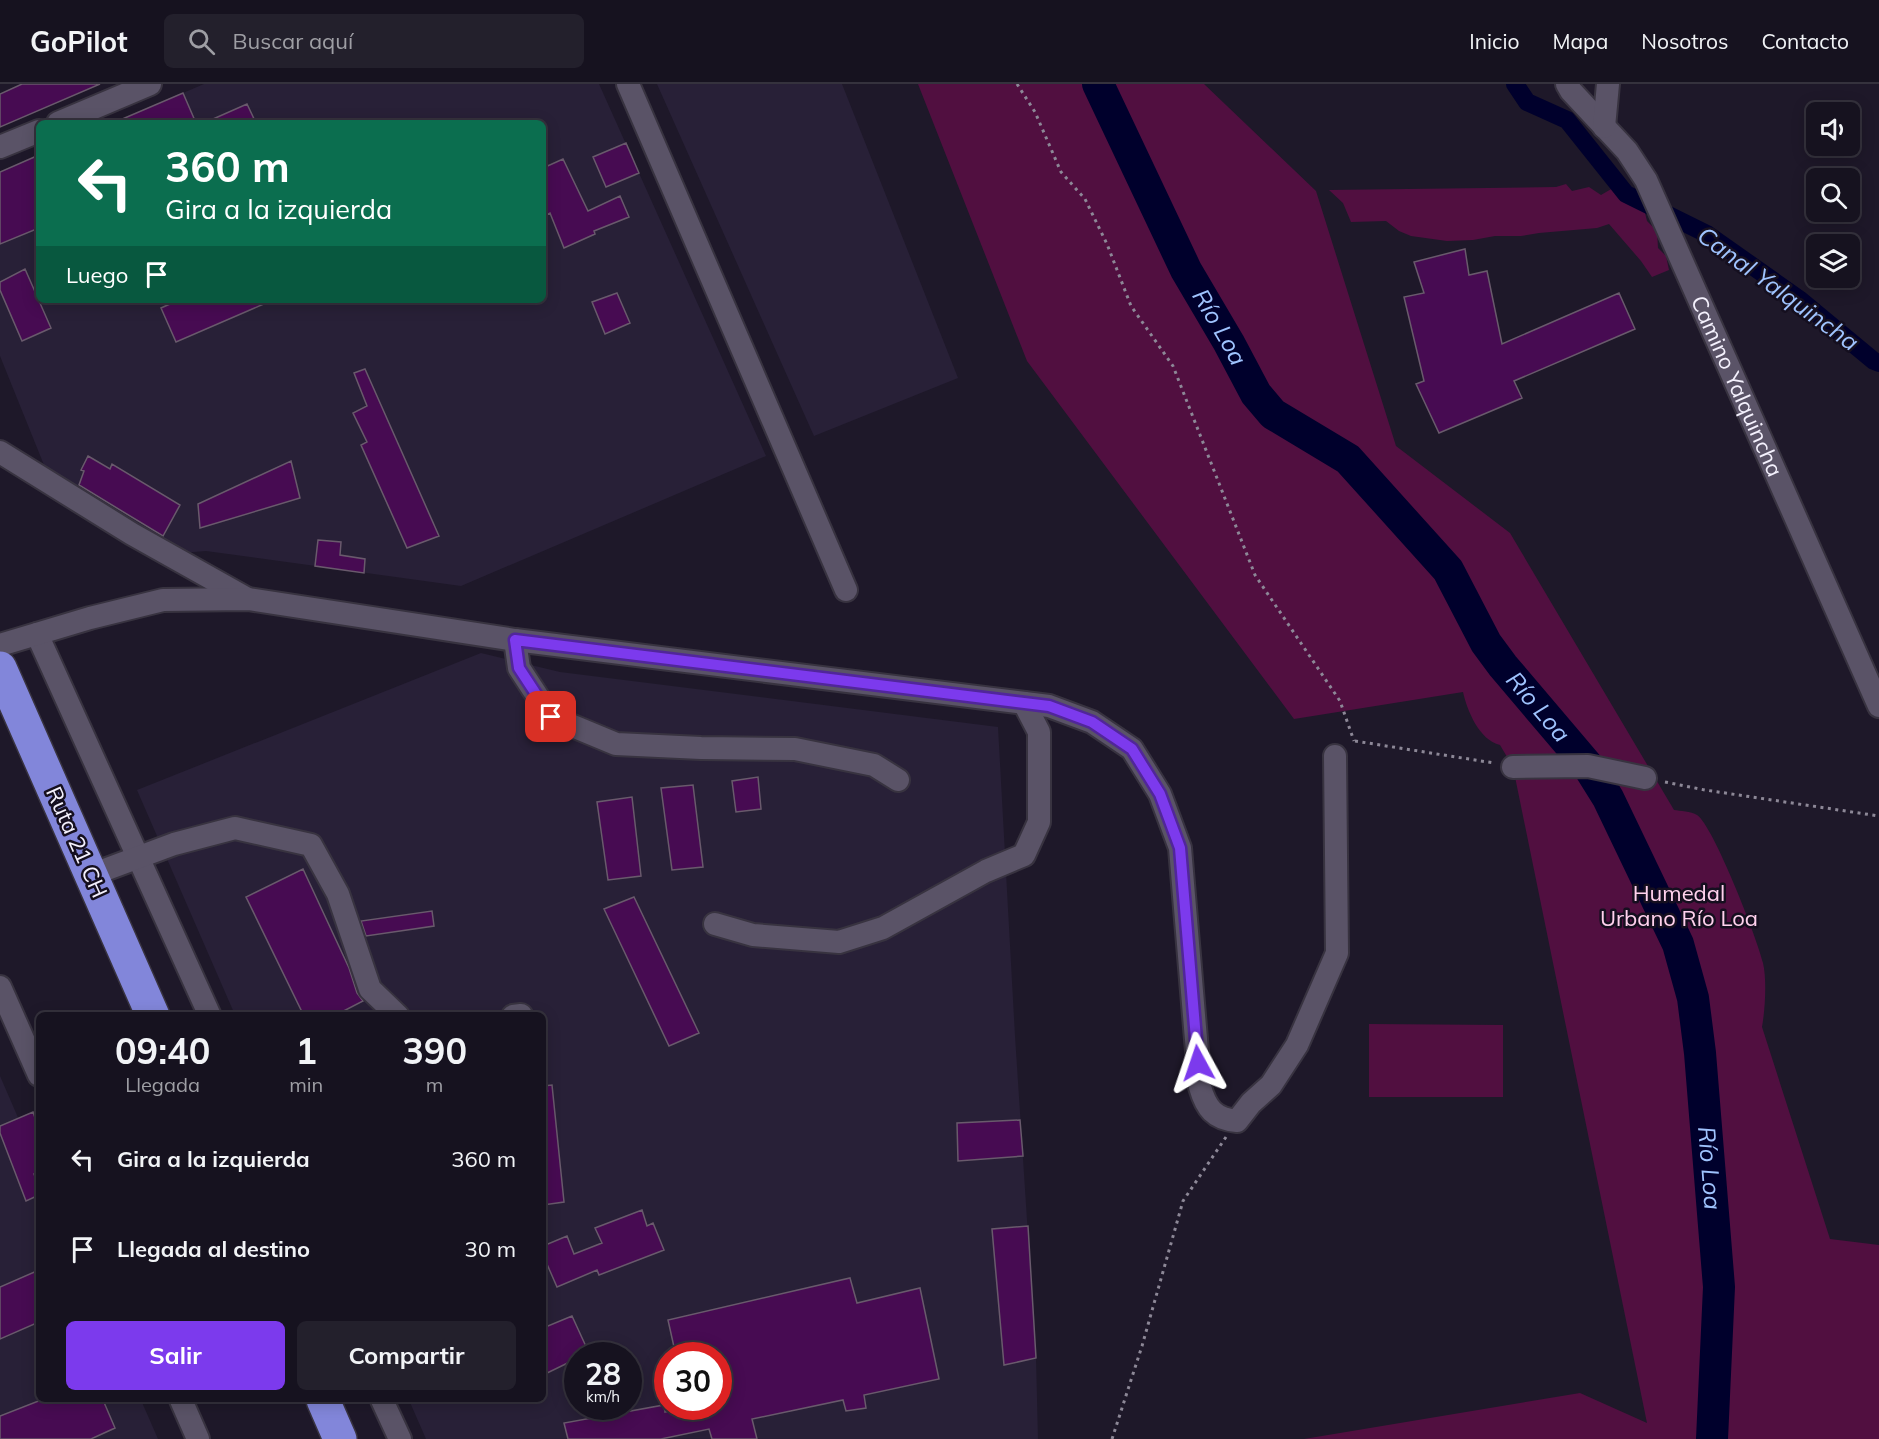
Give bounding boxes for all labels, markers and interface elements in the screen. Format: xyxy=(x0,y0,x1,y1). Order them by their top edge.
search box xyxy=(164,14,584,68)
text: GoPilot xyxy=(30,24,128,59)
icon: search xyxy=(185,25,218,58)
text: Buscar aquí xyxy=(233,27,353,55)
text: Inicio xyxy=(1469,28,1519,54)
text: Mapa xyxy=(1552,28,1608,54)
text: Nosotros xyxy=(1641,28,1728,54)
text: Contacto xyxy=(1761,28,1849,54)
map controls xyxy=(1806,102,1860,288)
button: sound xyxy=(1806,102,1860,156)
text: 360 m xyxy=(165,140,290,193)
icon: left xyxy=(66,144,144,222)
button: search xyxy=(1806,168,1860,222)
text: Gira a la izquierda xyxy=(165,192,392,226)
water label: Canal Yalquincha xyxy=(1692,220,1865,357)
button: layers xyxy=(1806,234,1860,288)
icon: arrive xyxy=(140,258,173,291)
text: Luego xyxy=(66,261,128,289)
water label: Río Loa xyxy=(1186,283,1254,370)
street label: Camino Yalquincha xyxy=(1685,291,1789,481)
water label: Río Loa xyxy=(1500,665,1577,748)
pin xyxy=(525,691,576,742)
icon: arrive xyxy=(534,700,567,733)
street label: Ruta 21 CH xyxy=(40,782,114,902)
park label: Humedal Urbano Río Loa xyxy=(1600,879,1758,932)
text: 09:40 xyxy=(115,1028,210,1073)
text: 1 xyxy=(295,1028,317,1073)
text: 390 xyxy=(402,1028,467,1073)
position arrow xyxy=(1166,1031,1230,1095)
text: Llegada xyxy=(125,1072,200,1097)
text: min xyxy=(289,1072,323,1097)
text: m xyxy=(426,1072,443,1097)
water label: Río Loa xyxy=(1692,1125,1729,1211)
icon: left xyxy=(66,1143,99,1176)
text: Gira a la izquierda xyxy=(117,1145,310,1173)
text: 360 m xyxy=(451,1145,516,1173)
icon: arrive xyxy=(66,1233,99,1266)
text: Llegada al destino xyxy=(117,1235,310,1263)
text: 30 m xyxy=(465,1235,516,1263)
button: Salir xyxy=(66,1321,285,1390)
button: Compartir xyxy=(297,1321,516,1390)
speed limit sign: 30 xyxy=(654,1342,732,1420)
text: 28 xyxy=(585,1355,621,1393)
text: km/h xyxy=(586,1387,620,1406)

